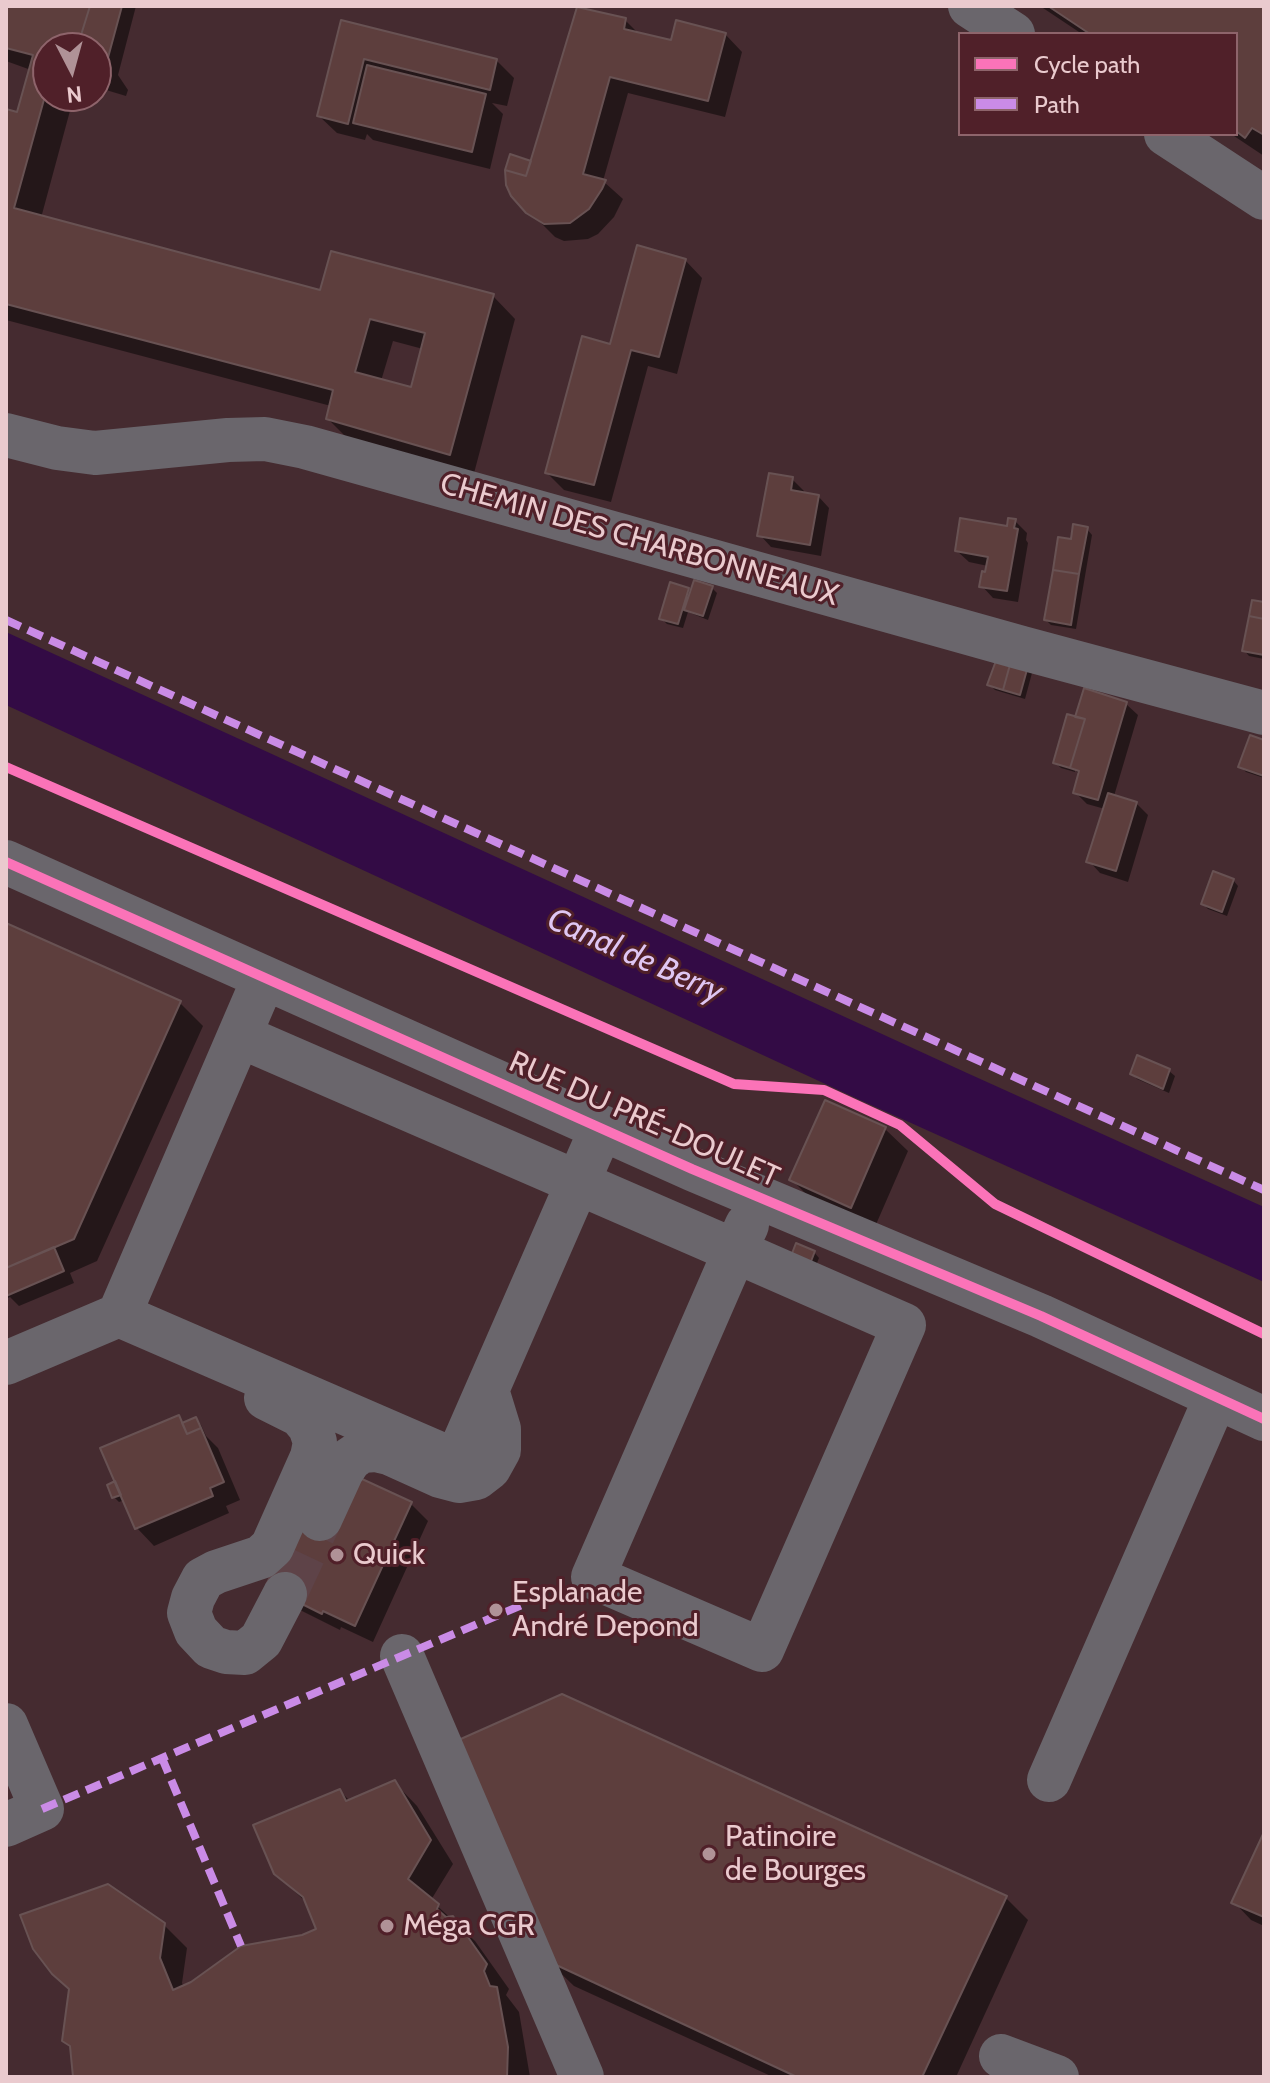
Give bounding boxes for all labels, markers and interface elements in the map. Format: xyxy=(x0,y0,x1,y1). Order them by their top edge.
north arrow xyxy=(32,32,112,112)
legend xyxy=(958,32,1238,136)
text: Cycle path xyxy=(1034,50,1140,79)
text: N xyxy=(65,80,84,109)
text: Path xyxy=(1034,90,1080,119)
street label: CHEMIN DES CHARBONNEAUX xyxy=(436,466,842,614)
water label: Canal de Berry xyxy=(541,900,729,1012)
street label: RUE DU PRÉ-DOULET xyxy=(503,1044,785,1196)
place label: Quick xyxy=(353,1537,425,1573)
marker: Quick xyxy=(328,1546,346,1564)
place label: Esplanade André Depond xyxy=(512,1575,699,1646)
marker: Esplanade André Depond xyxy=(487,1601,505,1619)
place label: Patinoire de Bourges xyxy=(725,1819,866,1890)
marker: Patinoire de Bourges xyxy=(700,1845,718,1863)
place label: Méga CGR xyxy=(403,1908,535,1944)
marker: Méga CGR xyxy=(378,1917,396,1935)

